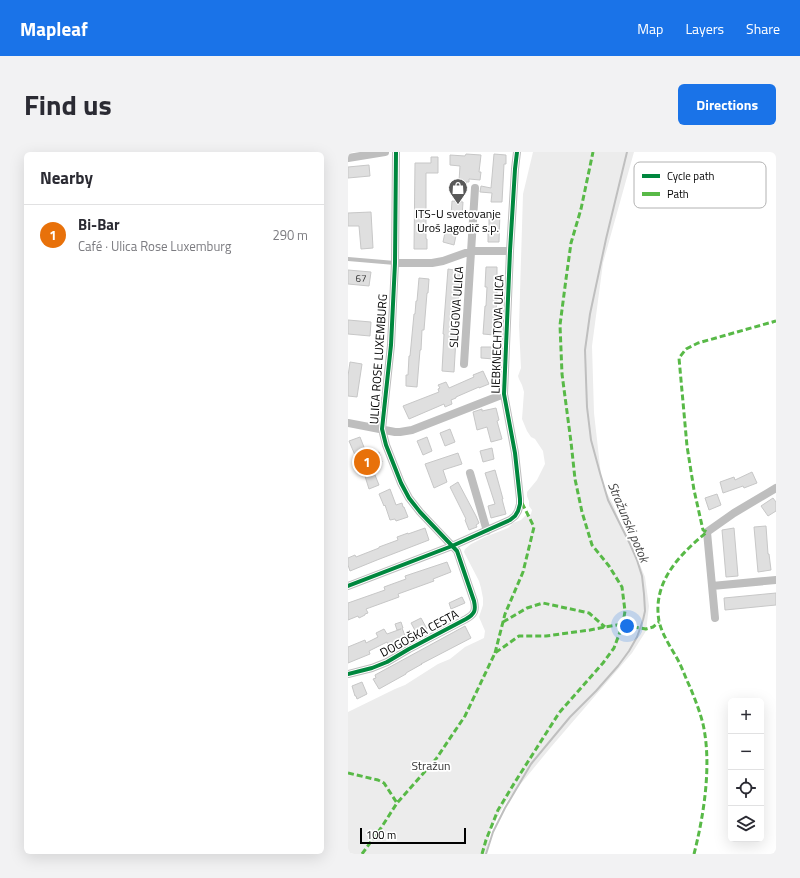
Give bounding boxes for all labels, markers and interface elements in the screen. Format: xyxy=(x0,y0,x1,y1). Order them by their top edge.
text: Mapleaf xyxy=(20,14,88,43)
text: Map xyxy=(637,18,663,39)
text: Layers xyxy=(685,18,724,39)
text: Share xyxy=(746,18,780,39)
text: Find us xyxy=(24,83,112,126)
button: Directions xyxy=(678,84,776,125)
legend xyxy=(634,162,766,208)
text: Nearby xyxy=(40,165,93,191)
text: Cycle path xyxy=(667,168,715,184)
shop icon: ITS-U svetovanje Uroš Jagodič s.p. xyxy=(447,177,469,205)
text: Path xyxy=(667,186,689,202)
place label: ITS-U svetovanje Uroš Jagodič s.p. xyxy=(415,204,501,237)
text: Bi-Bar xyxy=(78,213,120,236)
text: 1 xyxy=(49,225,57,245)
text: 290 m xyxy=(272,225,308,245)
text: Café · Ulica Rose Luxemburg xyxy=(78,236,231,256)
street label: SLUGOVA ULICA xyxy=(444,266,468,348)
house number: 67 xyxy=(355,271,367,286)
street label: LIEBKNECHTOVA ULICA xyxy=(485,274,509,394)
street label: ULICA ROSE LUXEMBURG xyxy=(364,293,392,425)
pin: 1 xyxy=(354,447,380,477)
water label: Stražunski potok xyxy=(603,479,656,567)
street label: DOGOŠKA CESTA xyxy=(376,604,462,662)
your location xyxy=(617,616,637,636)
map controls xyxy=(728,698,764,842)
button: + xyxy=(728,698,764,734)
button: − xyxy=(728,734,764,770)
park label: Stražun xyxy=(411,756,451,775)
button: locate xyxy=(728,770,764,806)
button: layers xyxy=(728,806,764,842)
scale bar xyxy=(360,826,466,845)
text: 100 m xyxy=(366,827,396,843)

